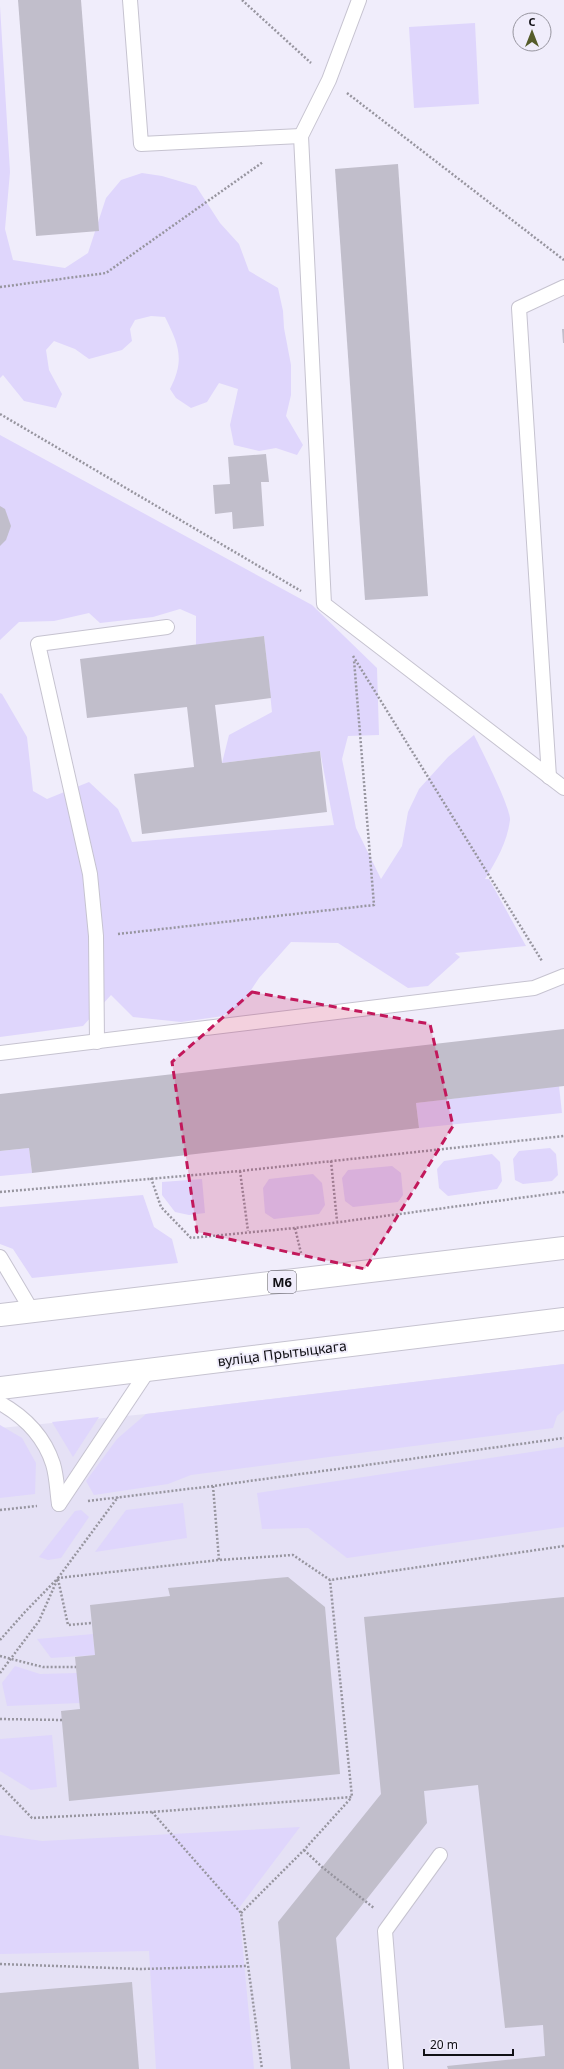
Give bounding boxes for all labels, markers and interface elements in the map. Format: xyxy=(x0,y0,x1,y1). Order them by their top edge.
north arrow xyxy=(512,12,552,52)
text: С xyxy=(528,14,536,29)
road number: М6 xyxy=(268,1271,296,1293)
street label: вуліца Прытыцкага xyxy=(216,1336,348,1370)
scale bar xyxy=(424,2031,513,2057)
text: 20 m xyxy=(430,2036,458,2053)

